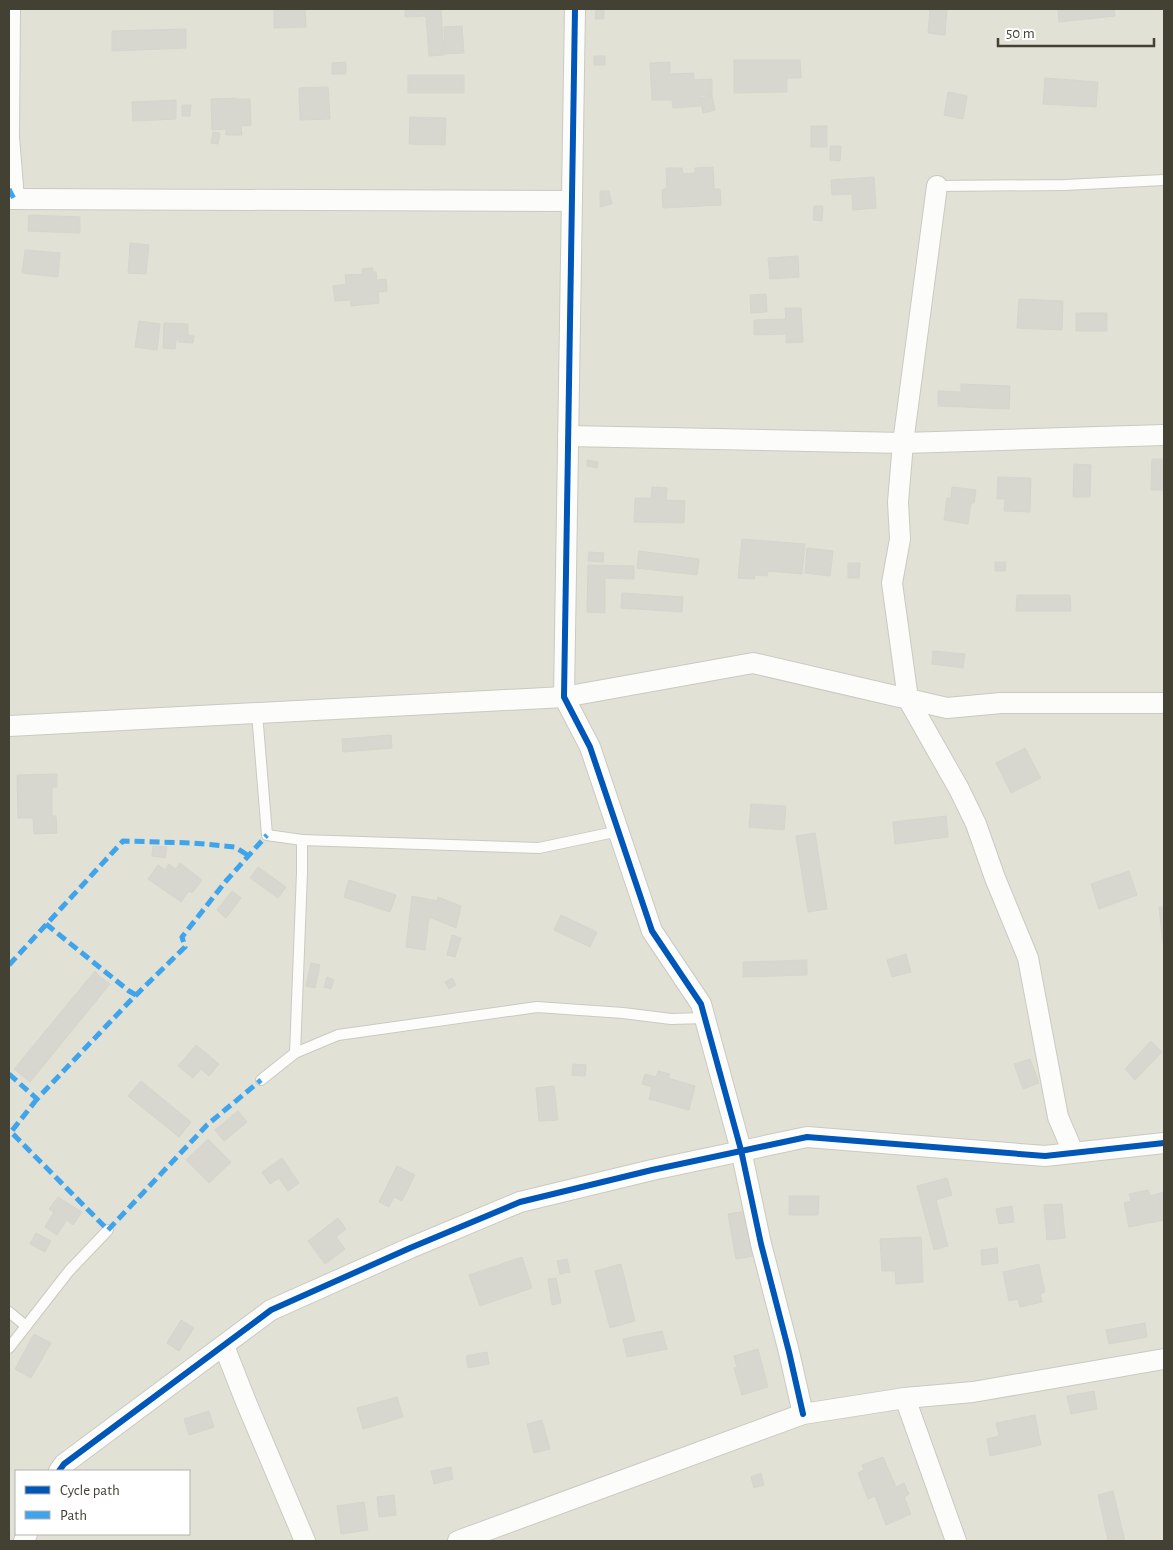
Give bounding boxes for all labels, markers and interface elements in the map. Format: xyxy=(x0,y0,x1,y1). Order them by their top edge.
scale bar xyxy=(998,15,1154,47)
text: 50 m xyxy=(1006,26,1035,41)
legend xyxy=(15,1470,190,1535)
text: Cycle path xyxy=(60,1483,120,1498)
text: Path xyxy=(60,1508,87,1523)

